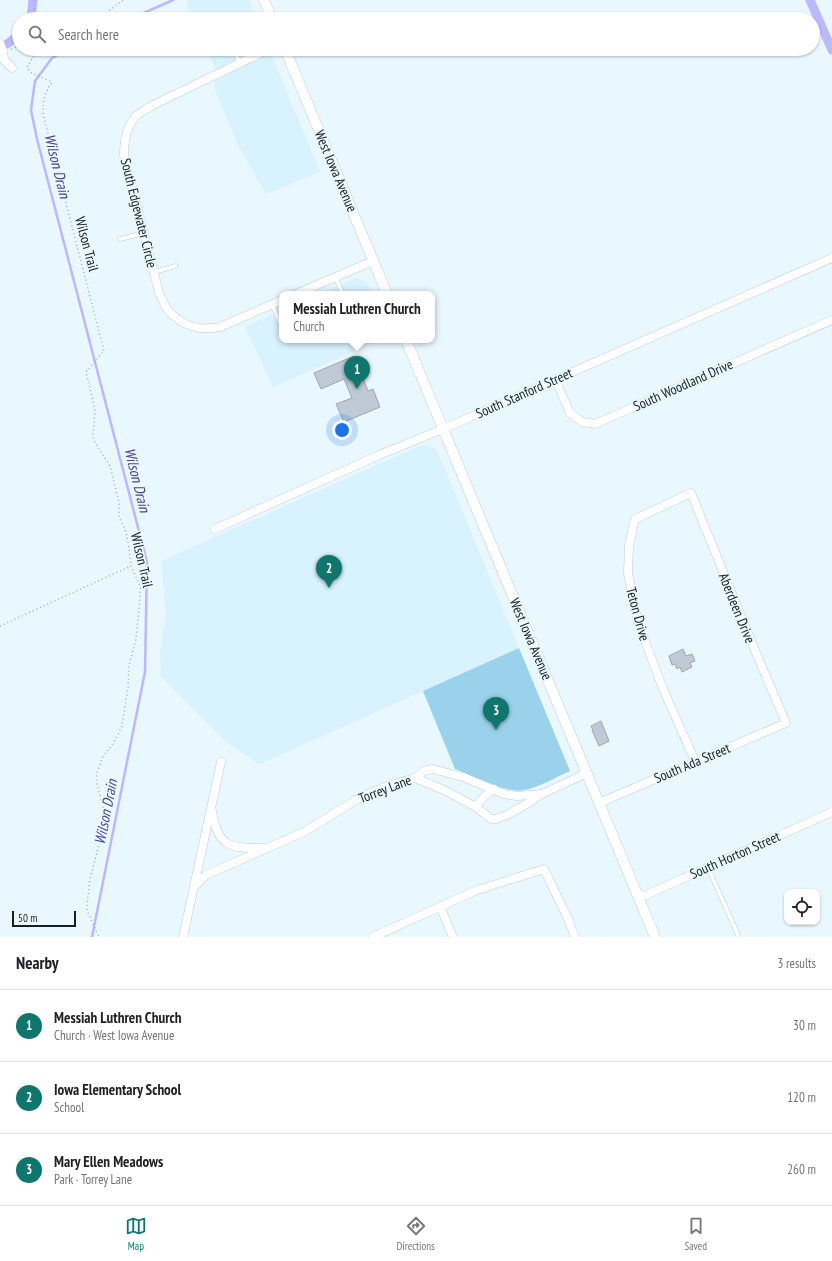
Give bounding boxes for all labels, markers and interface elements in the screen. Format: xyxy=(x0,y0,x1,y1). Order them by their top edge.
search box xyxy=(12,12,820,56)
icon: search xyxy=(26,23,48,45)
text: Search here xyxy=(58,25,119,44)
street label: West Iowa Avenue xyxy=(311,127,361,215)
water label: Wilson Drain xyxy=(40,132,75,202)
street label: South Edgewater Circle xyxy=(117,156,161,270)
street label: Wilson Trail xyxy=(71,215,103,274)
popup xyxy=(279,291,435,343)
text: Messiah Luthren Church xyxy=(293,299,421,318)
text: Church xyxy=(293,318,324,335)
street label: South Woodland Drive xyxy=(630,355,736,415)
pin: 1 xyxy=(344,356,370,389)
street label: South Stanford Street xyxy=(473,364,575,422)
your location xyxy=(332,420,352,440)
water label: Wilson Drain xyxy=(120,446,155,516)
street label: Wilson Trail xyxy=(127,531,157,590)
pin: 2 xyxy=(316,555,342,588)
street label: Aberdeen Drive xyxy=(715,570,759,646)
street label: Teton Drive xyxy=(622,585,654,643)
street label: West Iowa Avenue xyxy=(506,595,556,683)
pin: 3 xyxy=(483,697,509,730)
street label: South Ada Street xyxy=(651,739,733,787)
street label: Torrey Lane xyxy=(356,771,414,807)
water label: Wilson Drain xyxy=(90,776,121,846)
street label: South Horton Street xyxy=(687,827,783,883)
map controls xyxy=(784,889,820,925)
button: locate xyxy=(784,889,820,925)
scale bar xyxy=(12,909,76,928)
text: 50 m xyxy=(18,911,37,925)
text: Nearby xyxy=(16,952,59,974)
text: 3 results xyxy=(777,955,816,972)
text: Messiah Luthren Church xyxy=(54,1008,182,1027)
text: 1 xyxy=(26,1017,32,1034)
text: 30 m xyxy=(793,1017,816,1034)
text: Church · West Iowa Avenue xyxy=(54,1027,174,1044)
text: Iowa Elementary School xyxy=(54,1080,181,1099)
text: 2 xyxy=(26,1089,32,1106)
text: 120 m xyxy=(787,1089,816,1106)
text: School xyxy=(54,1099,84,1116)
text: Mary Ellen Meadows xyxy=(54,1152,163,1171)
text: 3 xyxy=(26,1161,32,1178)
text: 260 m xyxy=(787,1161,816,1178)
text: Park · Torrey Lane xyxy=(54,1171,132,1188)
tab: Map xyxy=(125,1215,147,1253)
tab: Directions xyxy=(397,1215,435,1253)
tab: Saved xyxy=(684,1215,707,1253)

